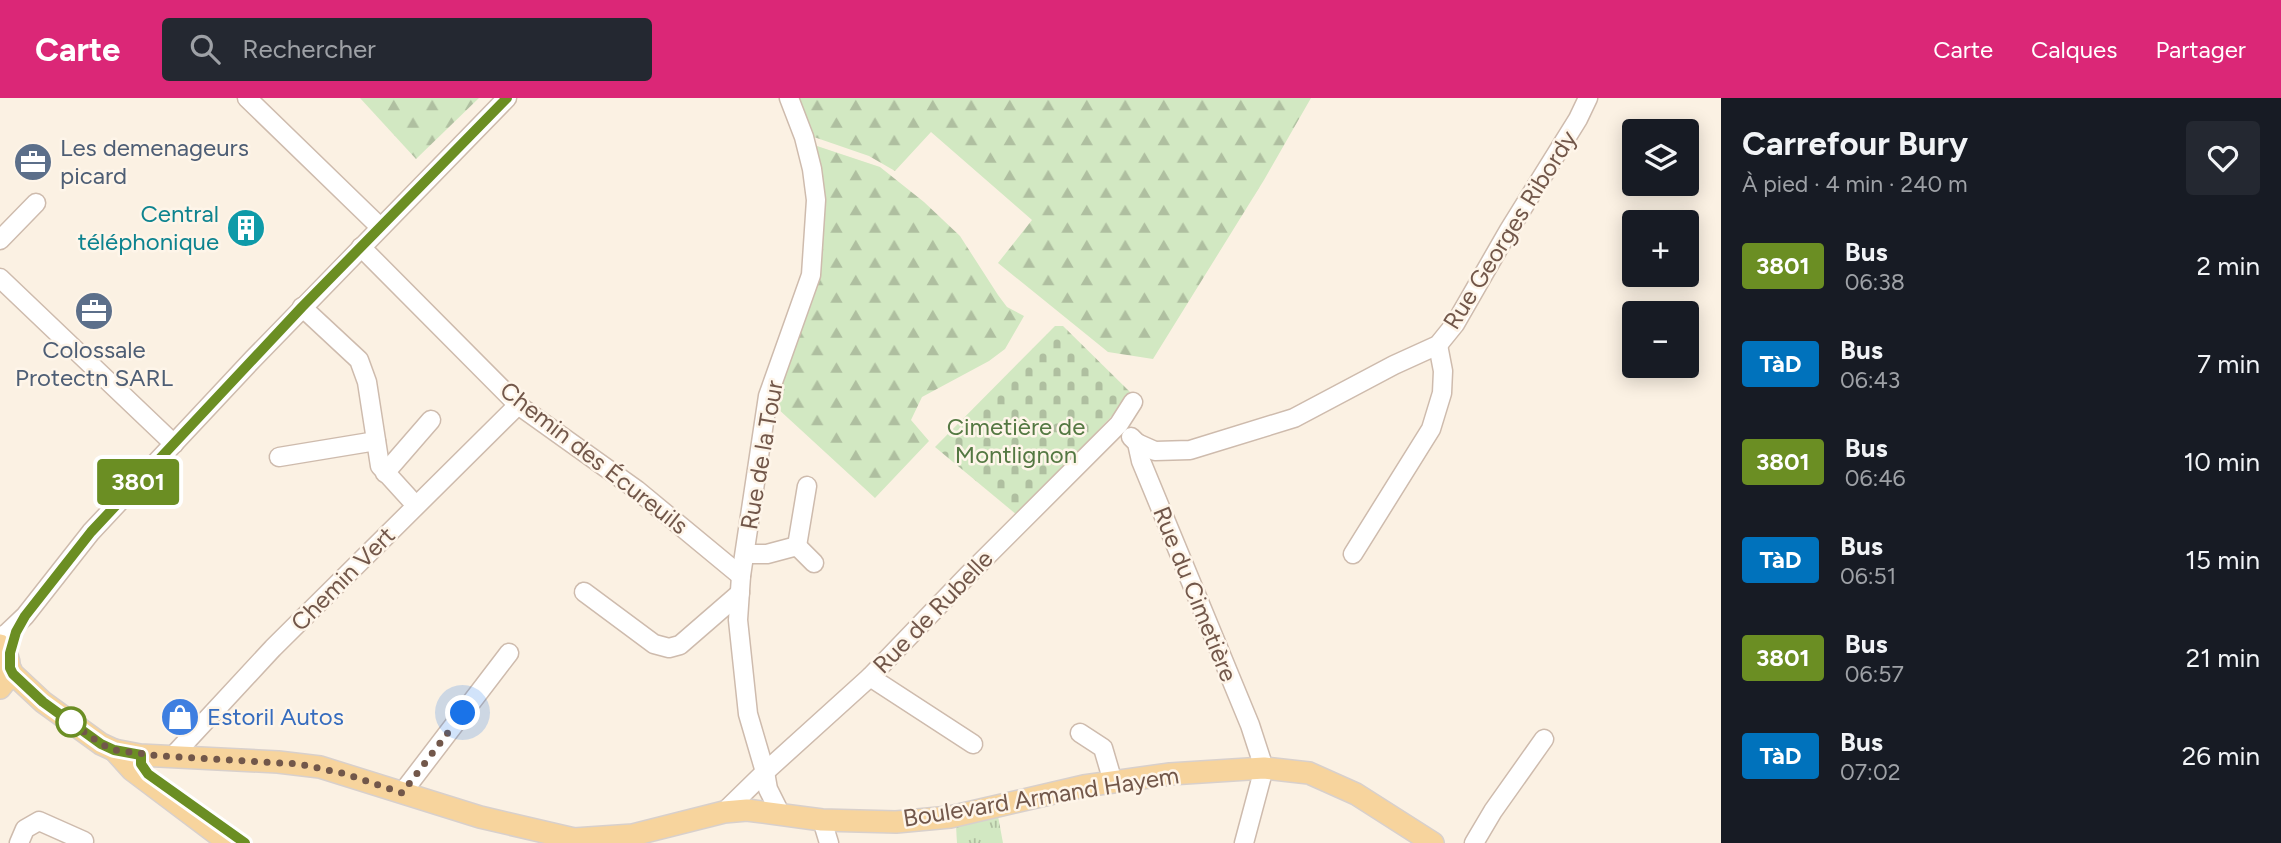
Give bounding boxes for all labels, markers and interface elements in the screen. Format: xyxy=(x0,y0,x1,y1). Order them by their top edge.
search box xyxy=(162,18,652,81)
text: Carte xyxy=(35,30,120,69)
icon: search xyxy=(186,30,224,68)
text: Rechercher xyxy=(242,33,376,65)
text: Carte xyxy=(1933,35,1993,64)
text: Calques xyxy=(2031,35,2117,64)
text: Partager xyxy=(2155,35,2246,64)
map controls xyxy=(1622,119,1699,378)
button: layers xyxy=(1622,119,1699,196)
button: heart xyxy=(2186,121,2260,195)
text: Carrefour Bury xyxy=(1742,124,1968,163)
street label: Rue Georges Ribordy xyxy=(1437,125,1583,334)
place label: Les demenageurs picard xyxy=(60,133,249,190)
office icon: Les demenageurs picard xyxy=(12,141,54,183)
text: À pied · 4 min · 240 m xyxy=(1742,170,1967,198)
place label: Central téléphonique xyxy=(78,199,219,256)
building icon: Central téléphonique xyxy=(225,207,267,249)
button: + xyxy=(1622,210,1699,287)
text: Bus xyxy=(1845,236,1888,268)
text: 2 min xyxy=(2196,250,2260,282)
text: 3801 xyxy=(1756,251,1810,280)
text: 06:38 xyxy=(1845,268,1905,296)
office icon: Colossale Protectn SARL xyxy=(73,290,115,332)
button: − xyxy=(1622,301,1699,378)
text: Bus xyxy=(1840,334,1883,366)
place label: Colossale Protectn SARL xyxy=(15,335,173,392)
text: 7 min xyxy=(2197,348,2260,380)
text: TàD xyxy=(1760,349,1801,378)
text: 06:43 xyxy=(1840,366,1900,394)
street label: Chemin des Écureuils xyxy=(495,375,694,540)
street label: Rue de la Tour xyxy=(734,378,789,532)
park label: Cimetière de Montlignon xyxy=(947,412,1085,469)
text: Bus xyxy=(1845,432,1888,464)
text: 10 min xyxy=(2184,446,2260,478)
text: 3801 xyxy=(1756,447,1810,476)
line badge: 3801 xyxy=(89,459,187,505)
text: 06:46 xyxy=(1845,464,1906,492)
text: 3801 xyxy=(111,467,165,496)
street label: Rue du Cimetière xyxy=(1147,502,1244,686)
street label: Chemin Vert xyxy=(285,521,401,637)
text: Bus xyxy=(1840,530,1883,562)
street label: Rue de Rubelle xyxy=(867,544,999,679)
text: 15 min xyxy=(2185,544,2260,576)
text: TàD xyxy=(1760,545,1801,574)
text: 06:51 xyxy=(1840,562,1896,590)
text: Bus xyxy=(1845,628,1888,660)
text: 21 min xyxy=(2186,642,2260,674)
text: 3801 xyxy=(1756,643,1810,672)
text: 06:57 xyxy=(1845,660,1904,688)
your location xyxy=(445,695,480,730)
shop icon: Estoril Autos xyxy=(159,696,201,738)
place label: Estoril Autos xyxy=(207,702,344,731)
unlabelled marker xyxy=(56,707,86,737)
text: Bus xyxy=(1840,726,1883,758)
text: 26 min xyxy=(2182,740,2260,772)
text: TàD xyxy=(1760,741,1801,770)
text: 07:02 xyxy=(1840,758,1901,786)
street label: Boulevard Armand Hayem xyxy=(901,760,1181,833)

